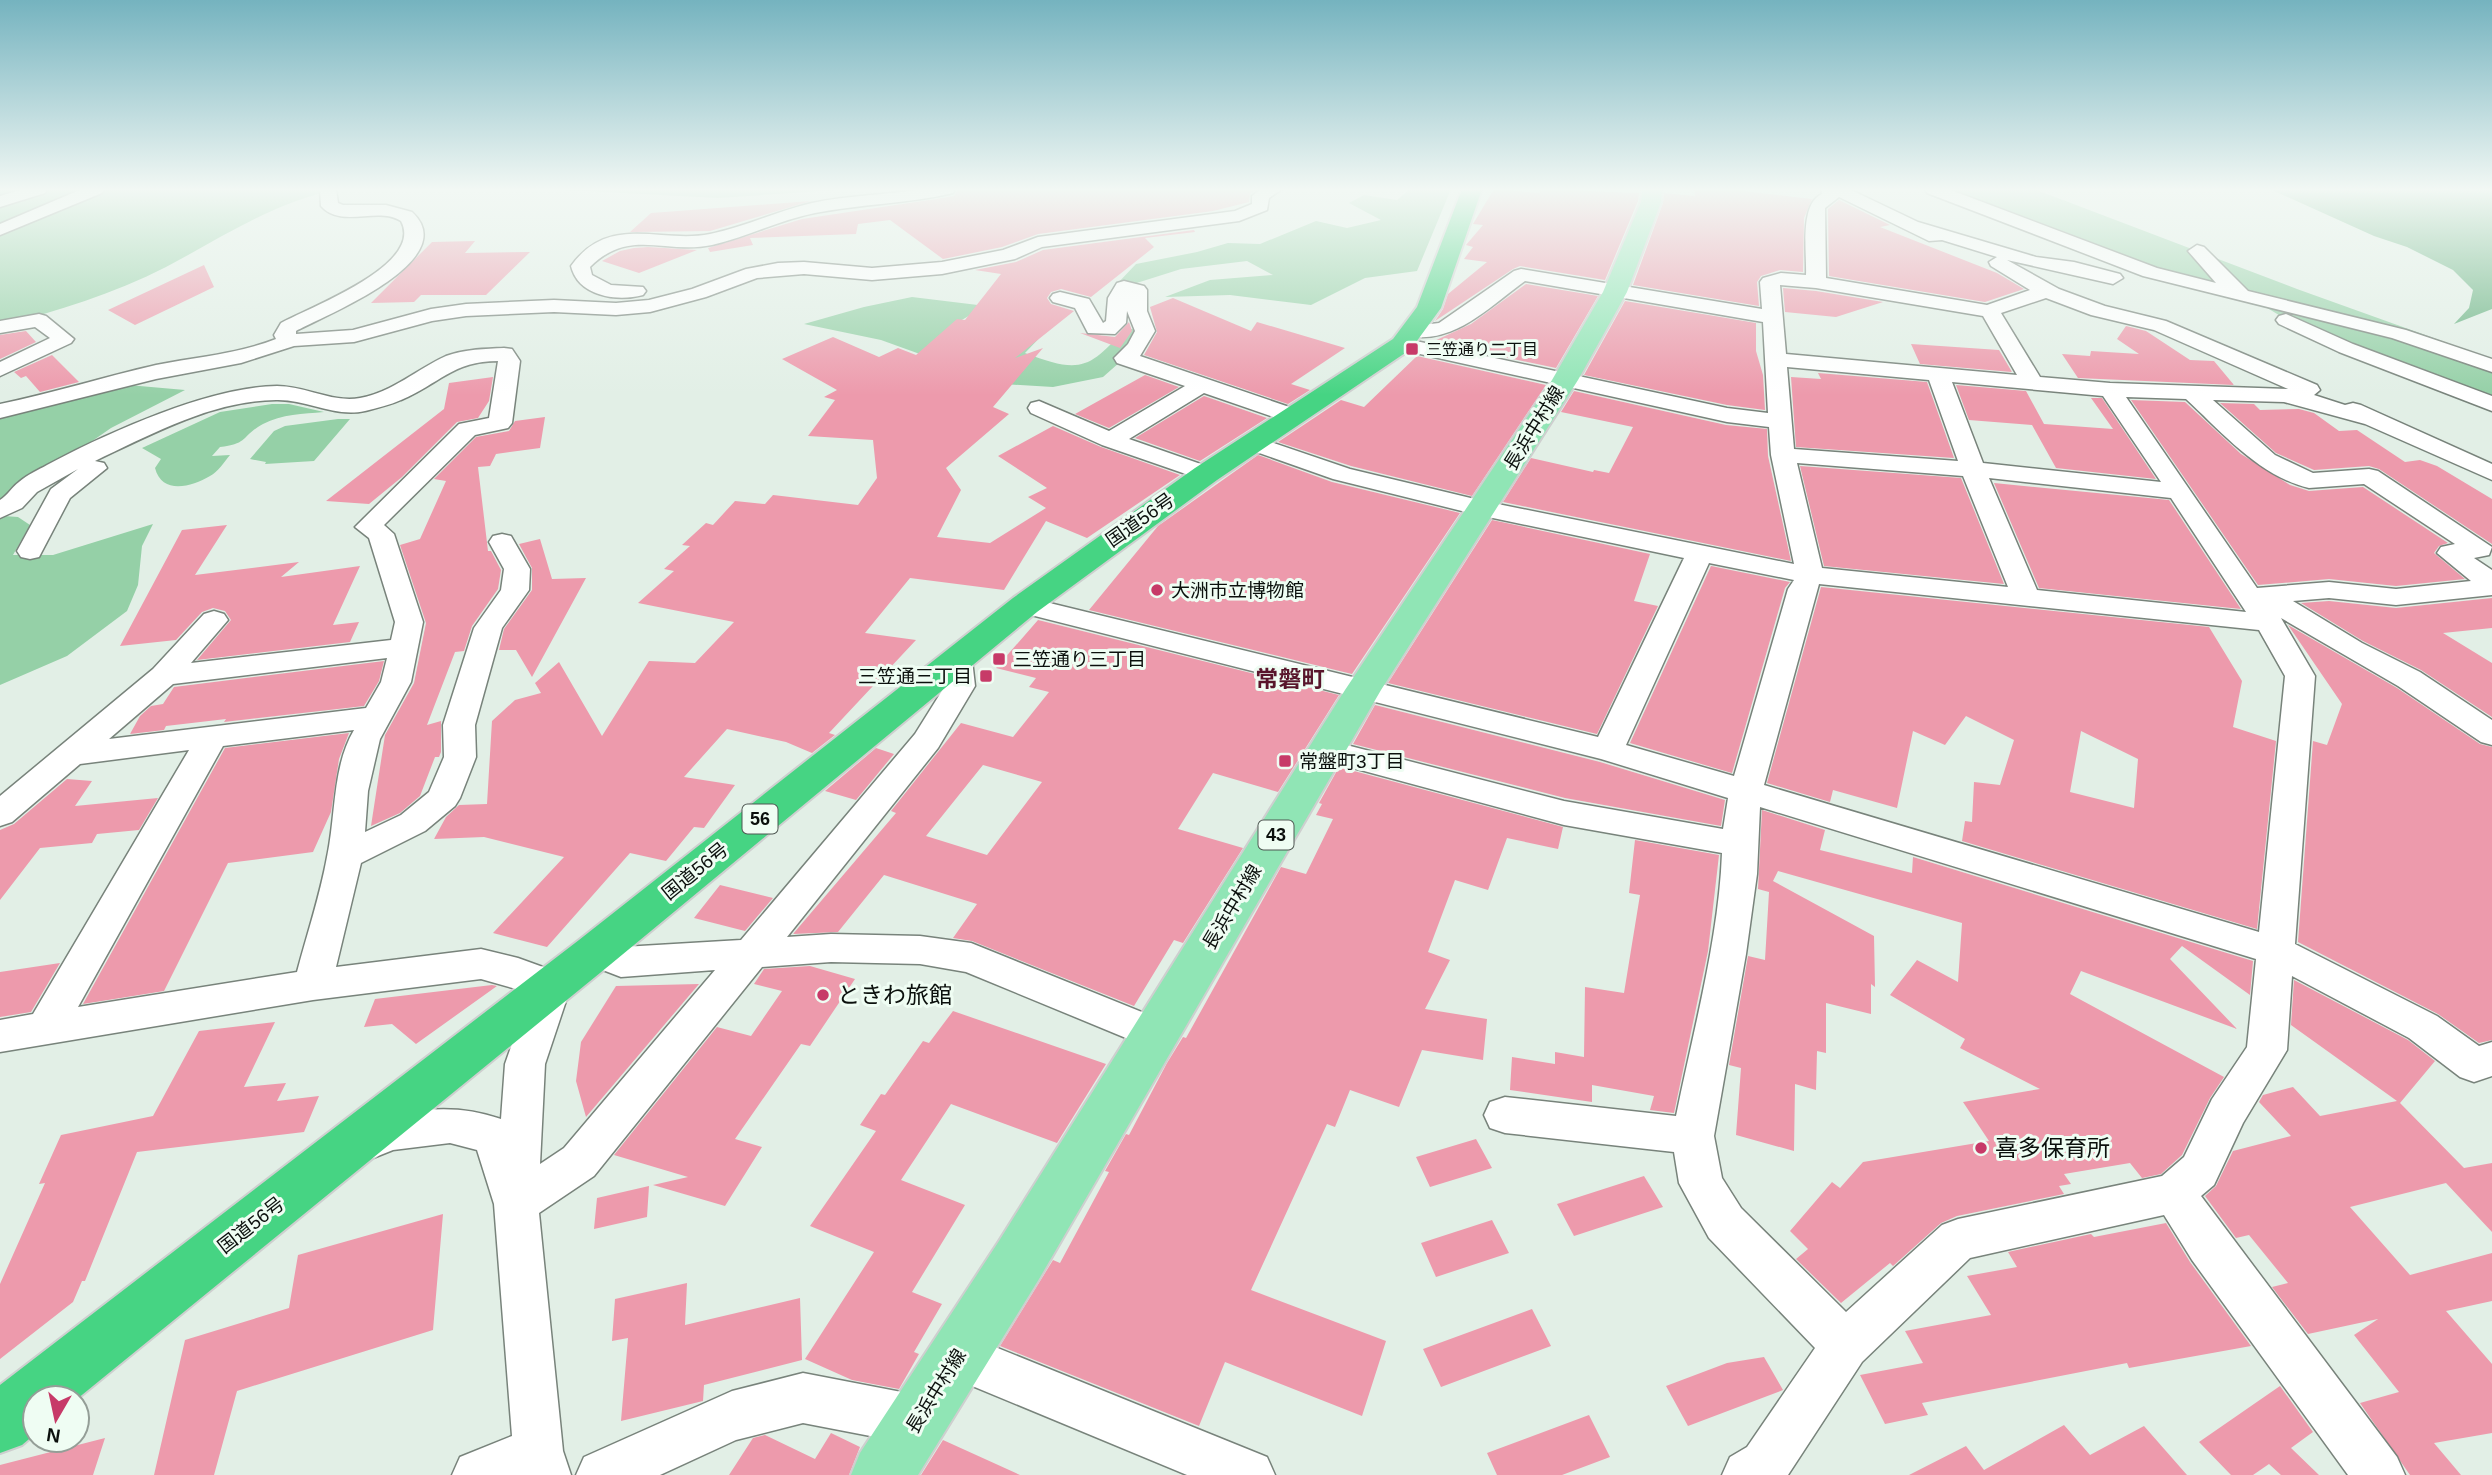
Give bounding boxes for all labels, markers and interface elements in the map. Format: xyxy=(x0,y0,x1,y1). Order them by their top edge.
marker: 三笠通り二丁目 xyxy=(1404,341,1420,357)
place label: 三笠通り二丁目 xyxy=(1426,341,1538,358)
street label: 長浜中村線 xyxy=(1500,382,1568,474)
street label: 国道56号 xyxy=(1102,489,1178,551)
place label: 大洲市立博物館 xyxy=(1171,580,1304,601)
marker: 大洲市立博物館 xyxy=(1149,582,1165,598)
place label: 三笠通り三丁目 xyxy=(1013,649,1146,670)
marker: 三笠通り三丁目 xyxy=(991,651,1007,667)
place label: 三笠通三丁目 xyxy=(858,666,972,687)
district label: 常磐町 xyxy=(1256,666,1325,692)
marker: 三笠通三丁目 xyxy=(978,668,994,684)
place label: 常盤町3丁目 xyxy=(1299,751,1405,772)
marker: 常盤町3丁目 xyxy=(1277,753,1293,769)
road number: 56 xyxy=(742,804,778,834)
road number: 43 xyxy=(1258,820,1294,850)
street label: 国道56号 xyxy=(658,838,732,904)
street label: 長浜中村線 xyxy=(1199,861,1265,953)
place label: ときわ旅館 xyxy=(837,982,952,1008)
marker: ときわ旅館 xyxy=(815,987,831,1003)
place label: 喜多保育所 xyxy=(1995,1135,2110,1161)
marker: 喜多保育所 xyxy=(1973,1140,1989,1156)
street label: 国道56号 xyxy=(214,1193,288,1257)
street label: 長浜中村線 xyxy=(902,1345,970,1437)
north arrow xyxy=(21,1384,91,1454)
text: N xyxy=(45,1424,62,1447)

